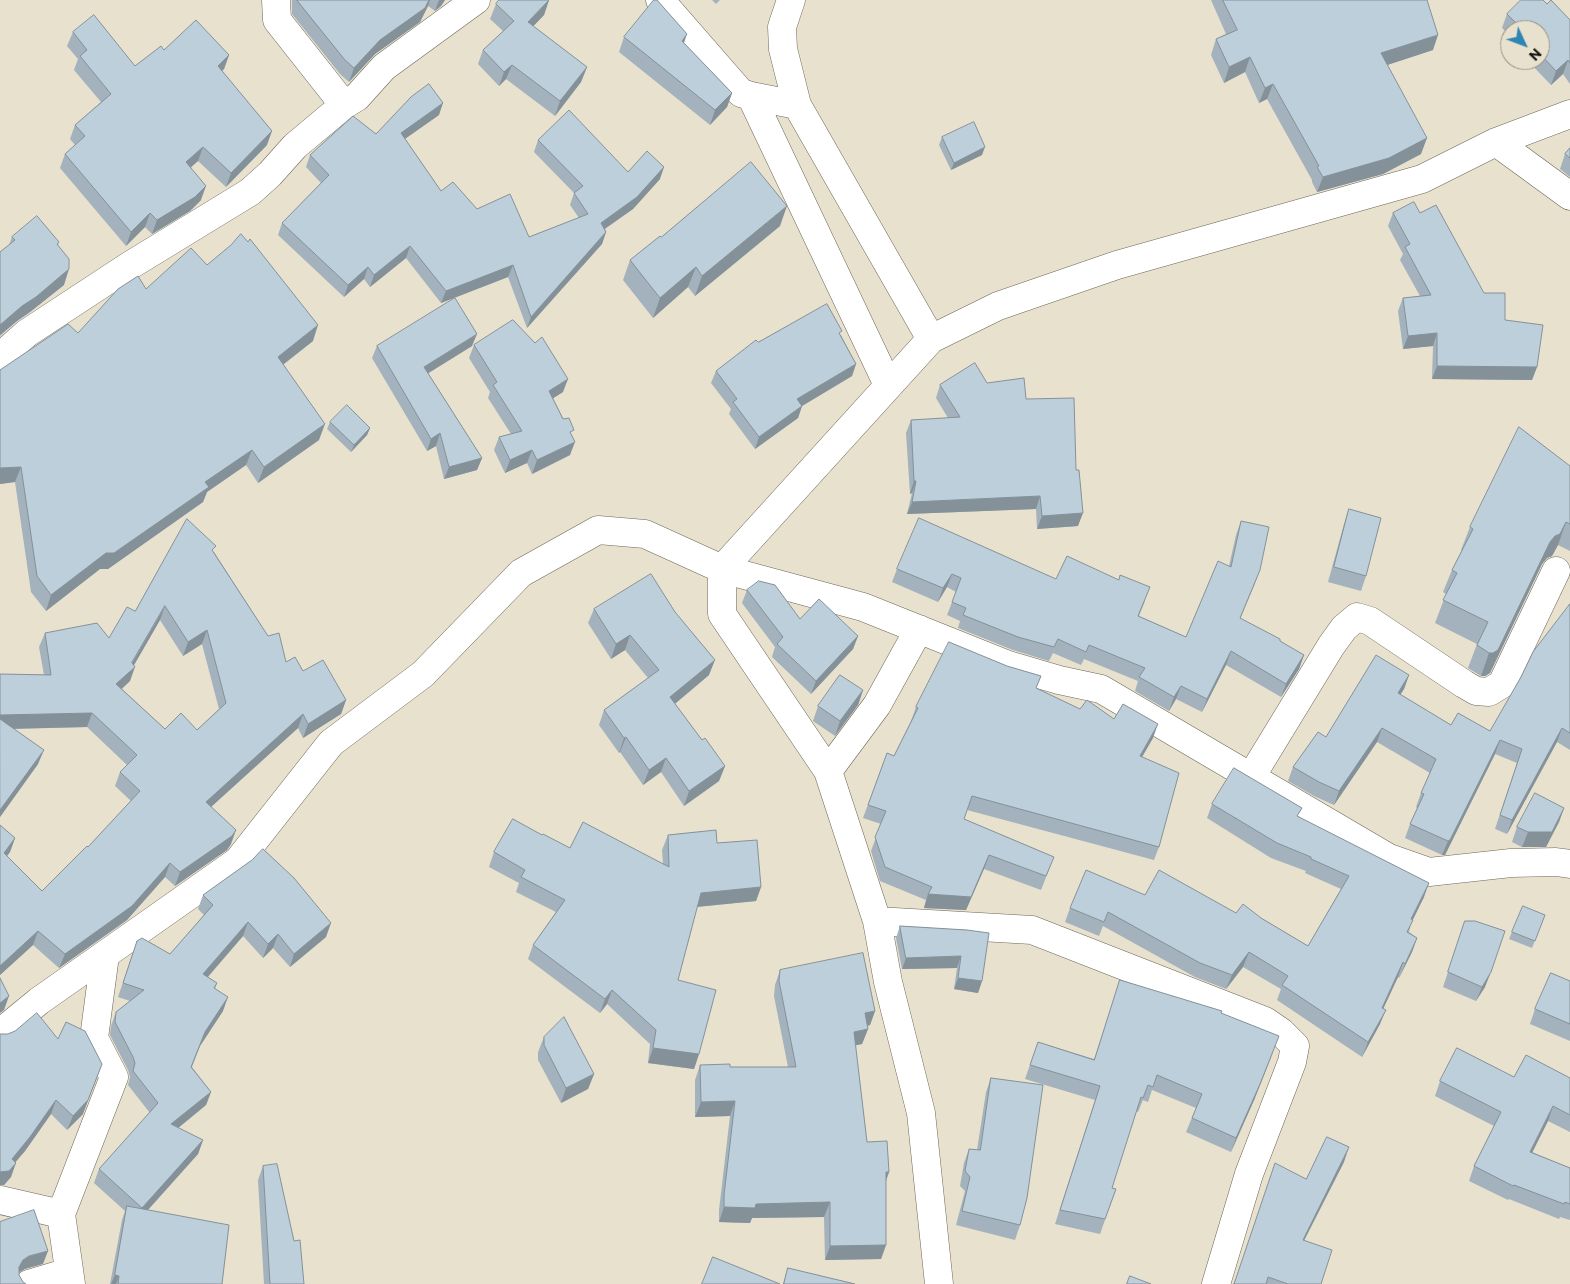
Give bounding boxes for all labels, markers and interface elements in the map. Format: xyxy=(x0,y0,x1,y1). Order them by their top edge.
north arrow xyxy=(1500,20,1550,70)
text: N xyxy=(1526,45,1545,65)

